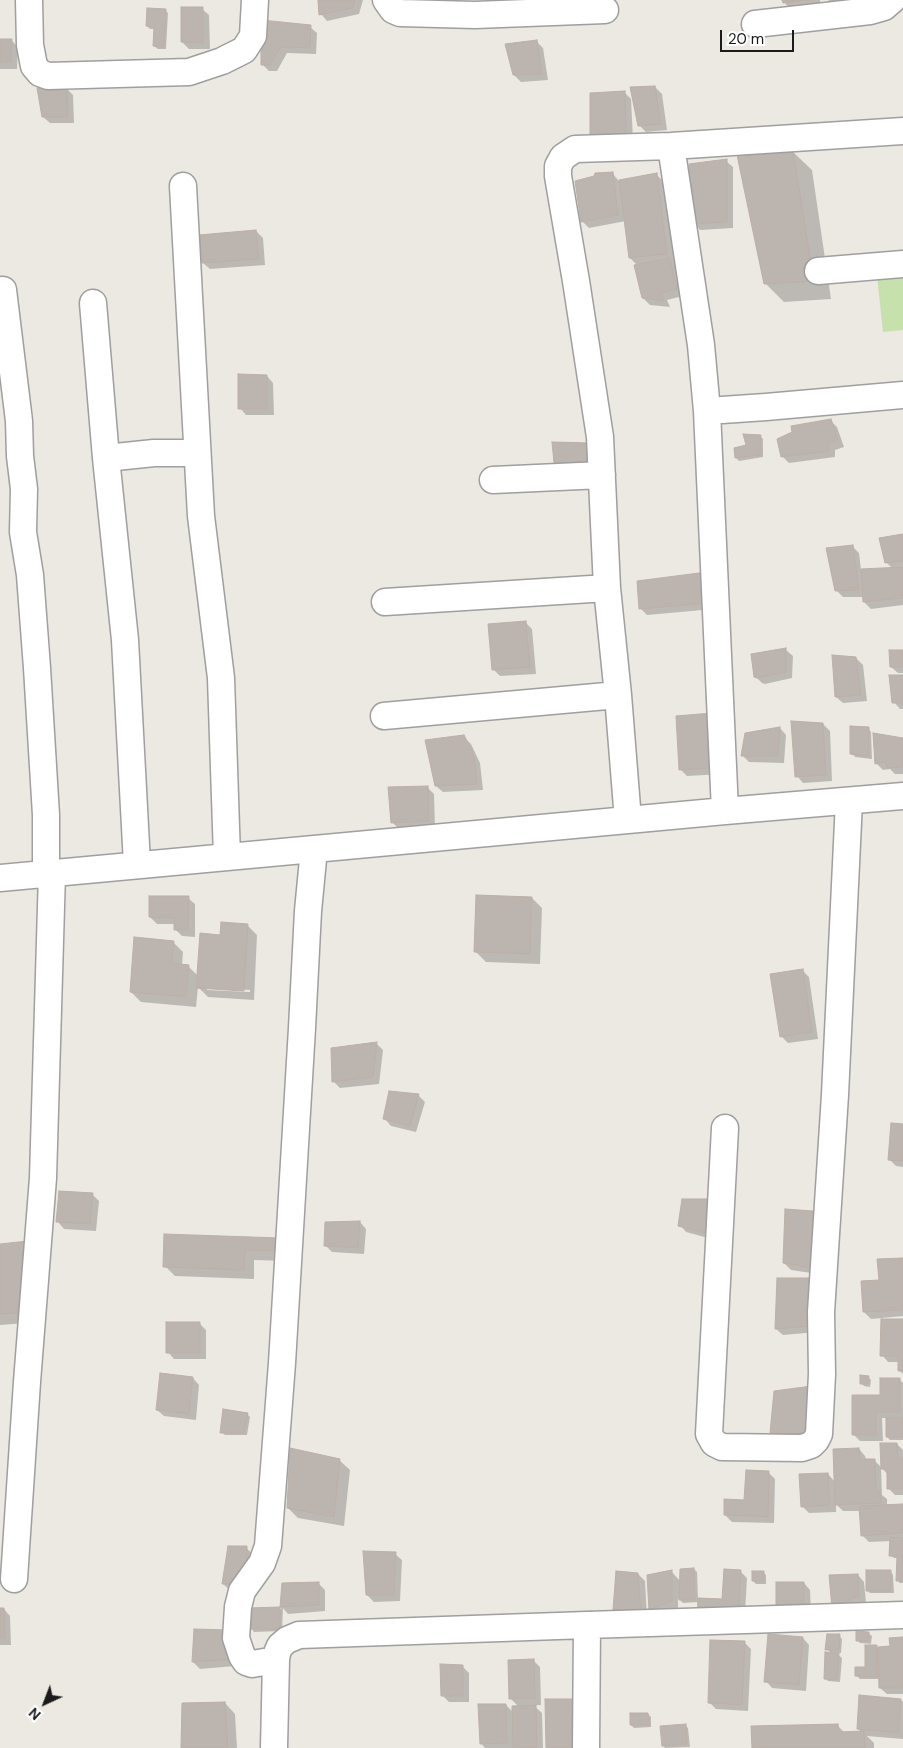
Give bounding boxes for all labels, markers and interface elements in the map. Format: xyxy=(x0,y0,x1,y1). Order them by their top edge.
scale bar xyxy=(723,20,797,52)
text: 20 m xyxy=(728,29,764,49)
north arrow xyxy=(20,1678,70,1728)
text: N xyxy=(25,1704,45,1724)

